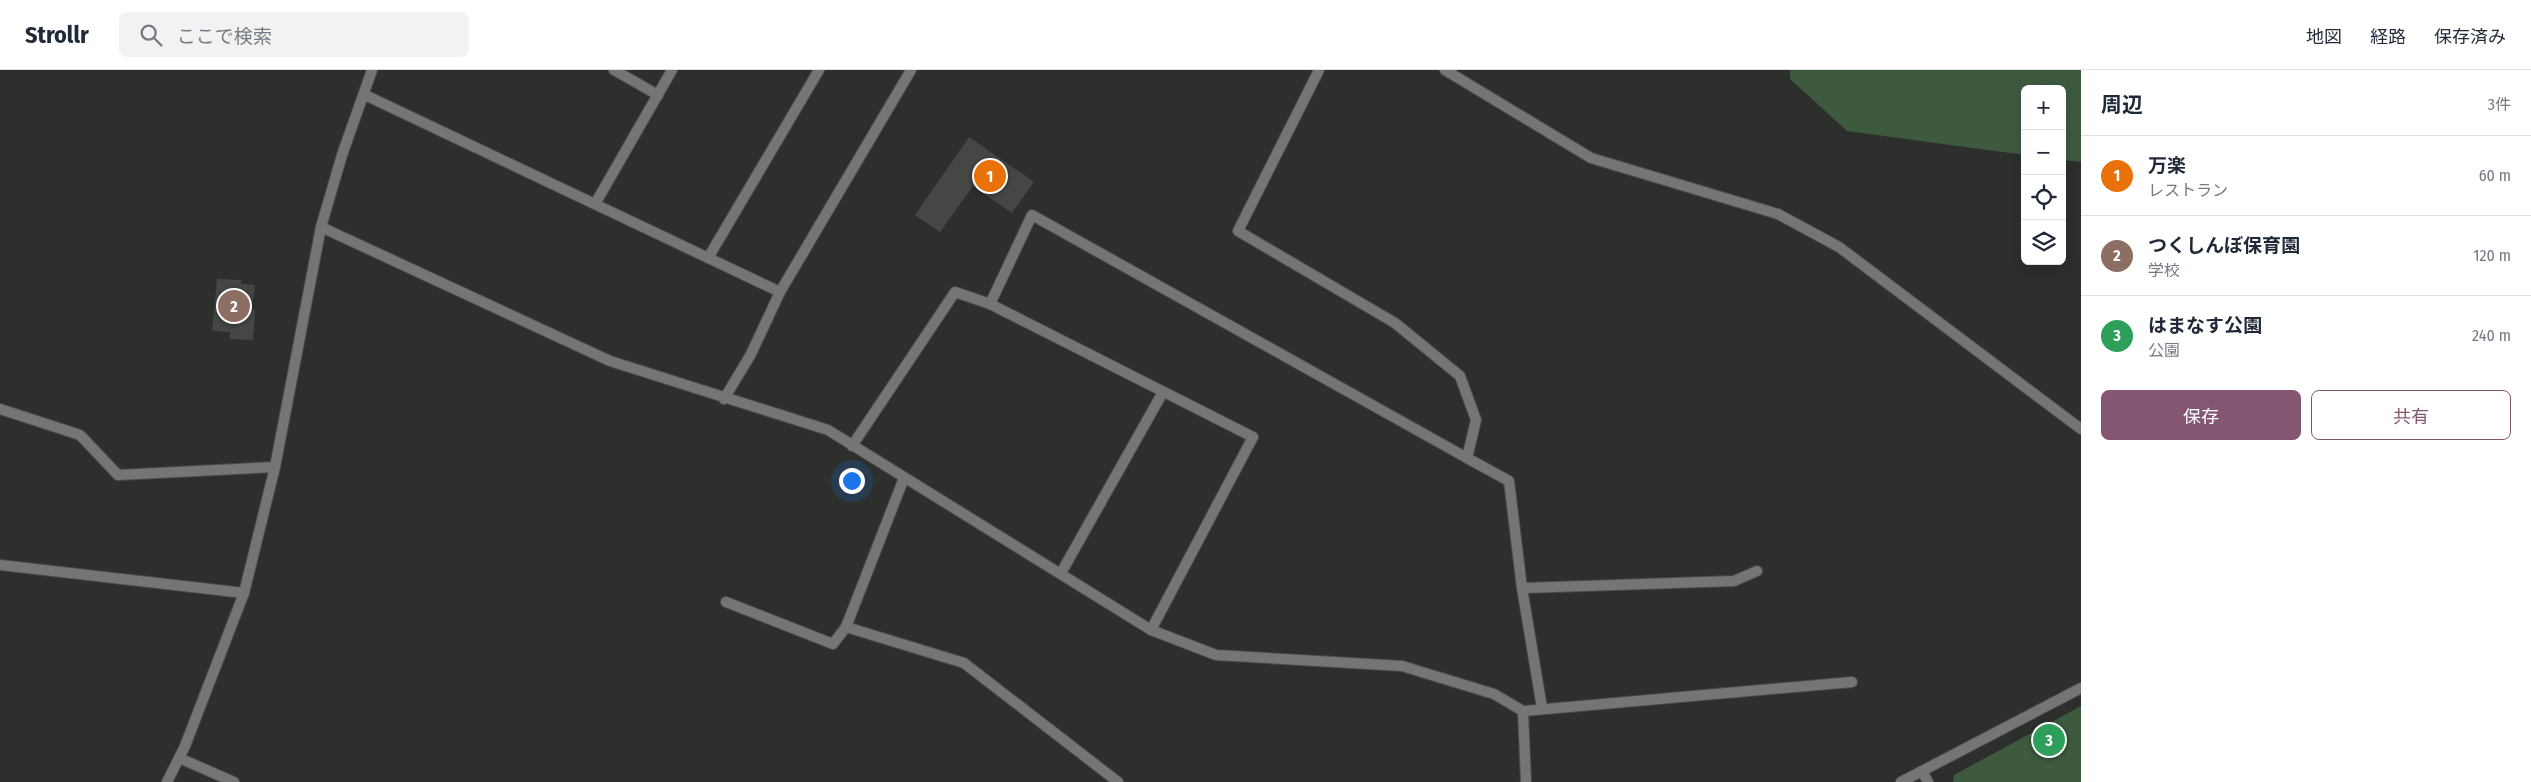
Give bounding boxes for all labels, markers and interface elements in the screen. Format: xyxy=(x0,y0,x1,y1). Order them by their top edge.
search box xyxy=(119,12,469,57)
text: Strollr xyxy=(25,21,89,49)
icon: search xyxy=(137,21,165,49)
text: ここで検索 xyxy=(177,25,272,48)
text: 地図 xyxy=(2306,26,2342,48)
text: 経路 xyxy=(2370,26,2406,48)
text: 保存済み xyxy=(2434,26,2506,48)
map controls xyxy=(2021,85,2066,265)
button: + xyxy=(2021,85,2066,130)
text: 周辺 xyxy=(2101,92,2143,118)
text: 3件 xyxy=(2488,95,2511,114)
button: − xyxy=(2021,130,2066,175)
text: 万楽 xyxy=(2148,154,2186,177)
pin: 1 xyxy=(974,157,1006,195)
text: 1 xyxy=(2114,166,2120,185)
text: 60 m xyxy=(2479,166,2511,185)
button: locate xyxy=(2021,175,2066,220)
text: レストラン xyxy=(2148,181,2228,200)
button: layers xyxy=(2021,220,2066,265)
text: つくしんぼ保育園 xyxy=(2148,234,2300,257)
text: 2 xyxy=(2113,246,2121,265)
text: 120 m xyxy=(2473,246,2511,265)
text: 学校 xyxy=(2148,261,2180,280)
pin: 2 xyxy=(218,287,250,325)
text: はまなす公園 xyxy=(2148,314,2262,337)
text: 3 xyxy=(2113,326,2121,345)
text: 240 m xyxy=(2472,326,2511,345)
text: 公園 xyxy=(2148,341,2180,360)
button: 保存 xyxy=(2101,390,2301,440)
button: 共有 xyxy=(2311,390,2511,440)
your location xyxy=(839,468,865,494)
pin: 3 xyxy=(2033,721,2065,759)

